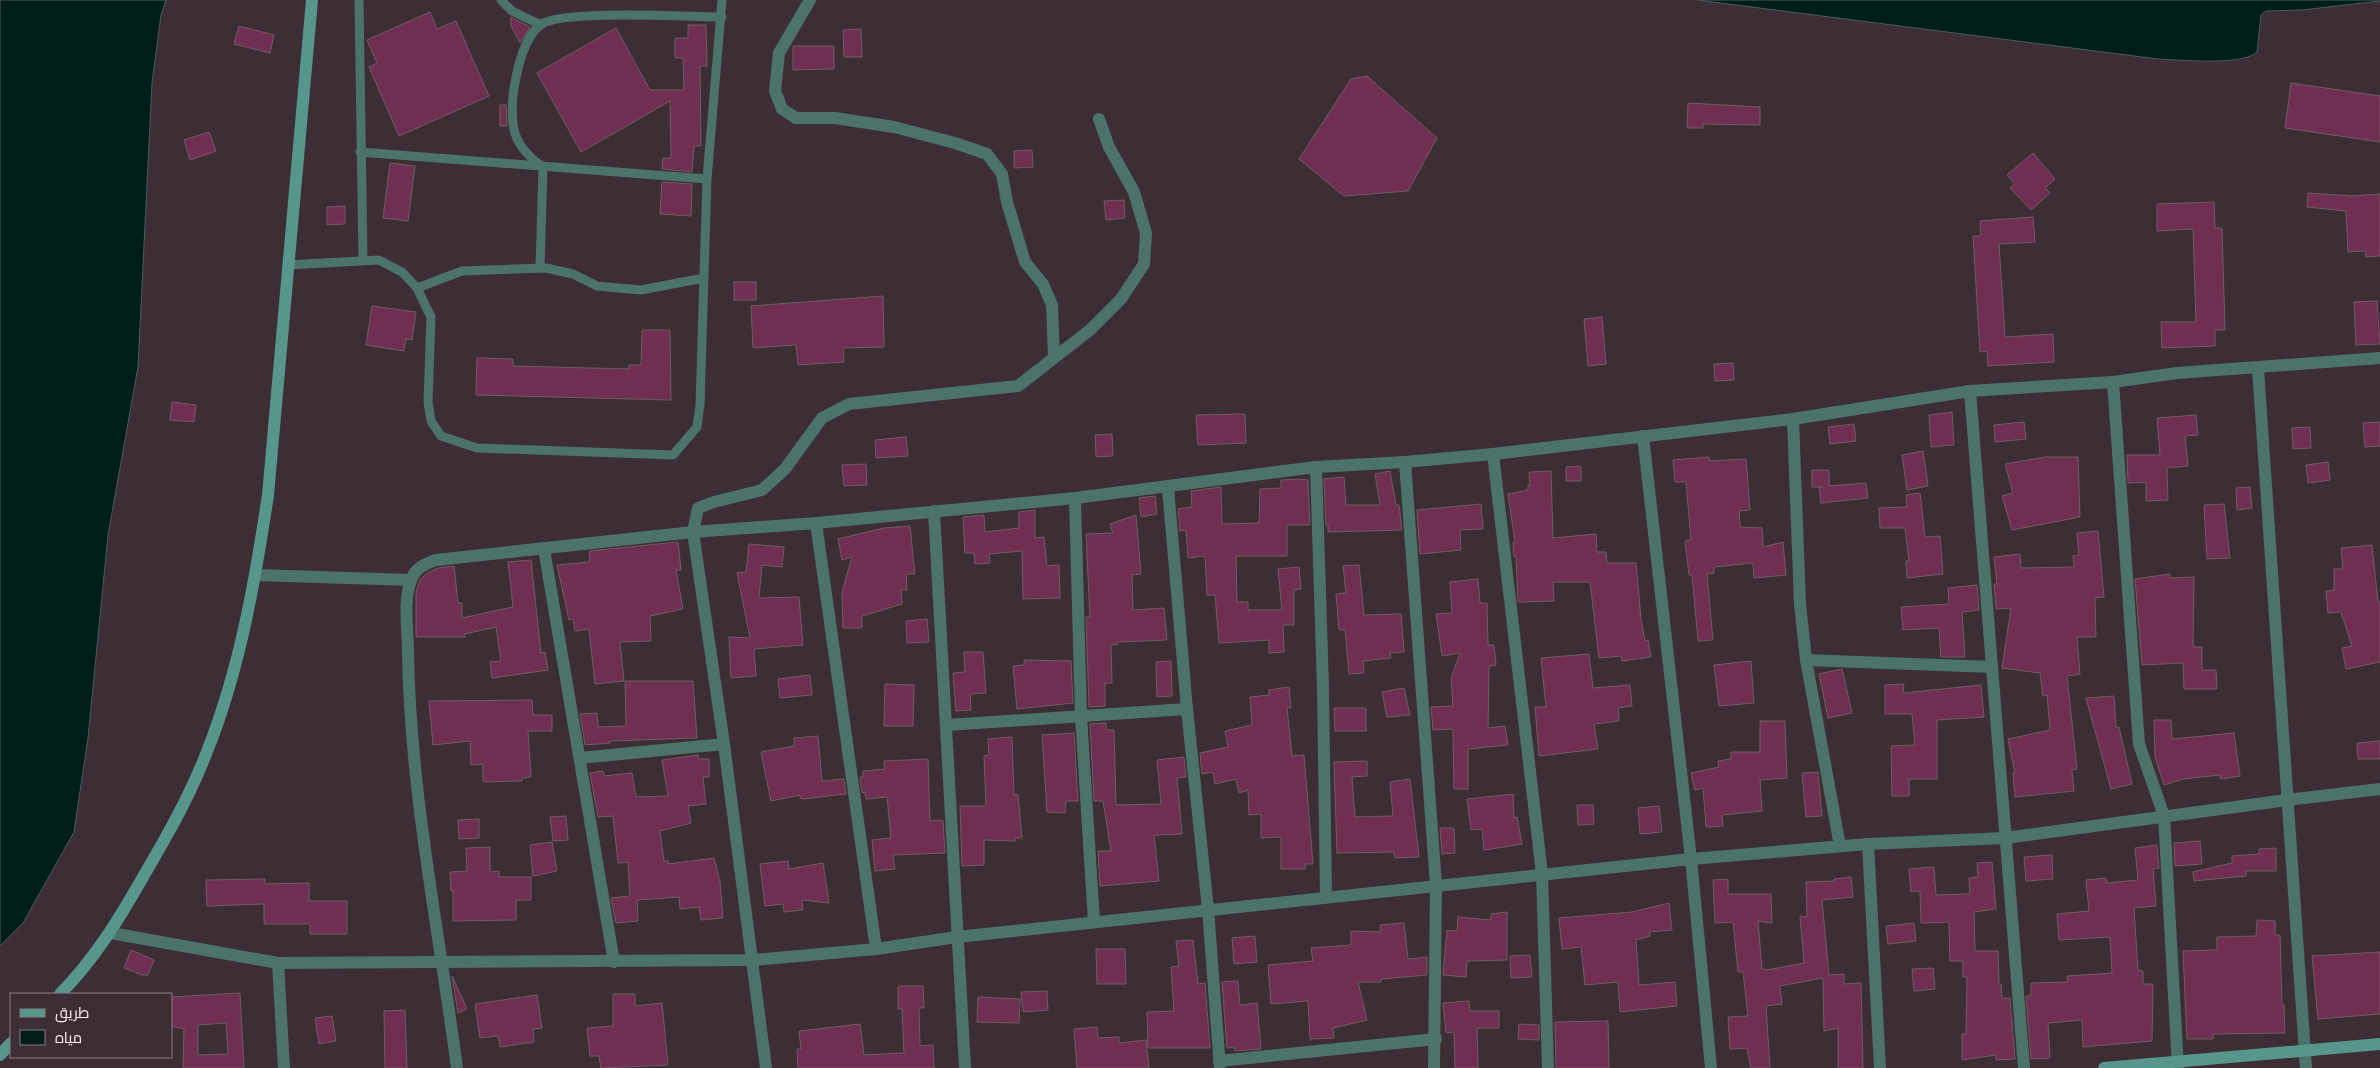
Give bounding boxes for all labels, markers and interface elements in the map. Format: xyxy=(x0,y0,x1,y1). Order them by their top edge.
legend xyxy=(10,993,172,1058)
text: طريق xyxy=(55,1004,89,1023)
text: مياه xyxy=(55,1029,82,1047)

